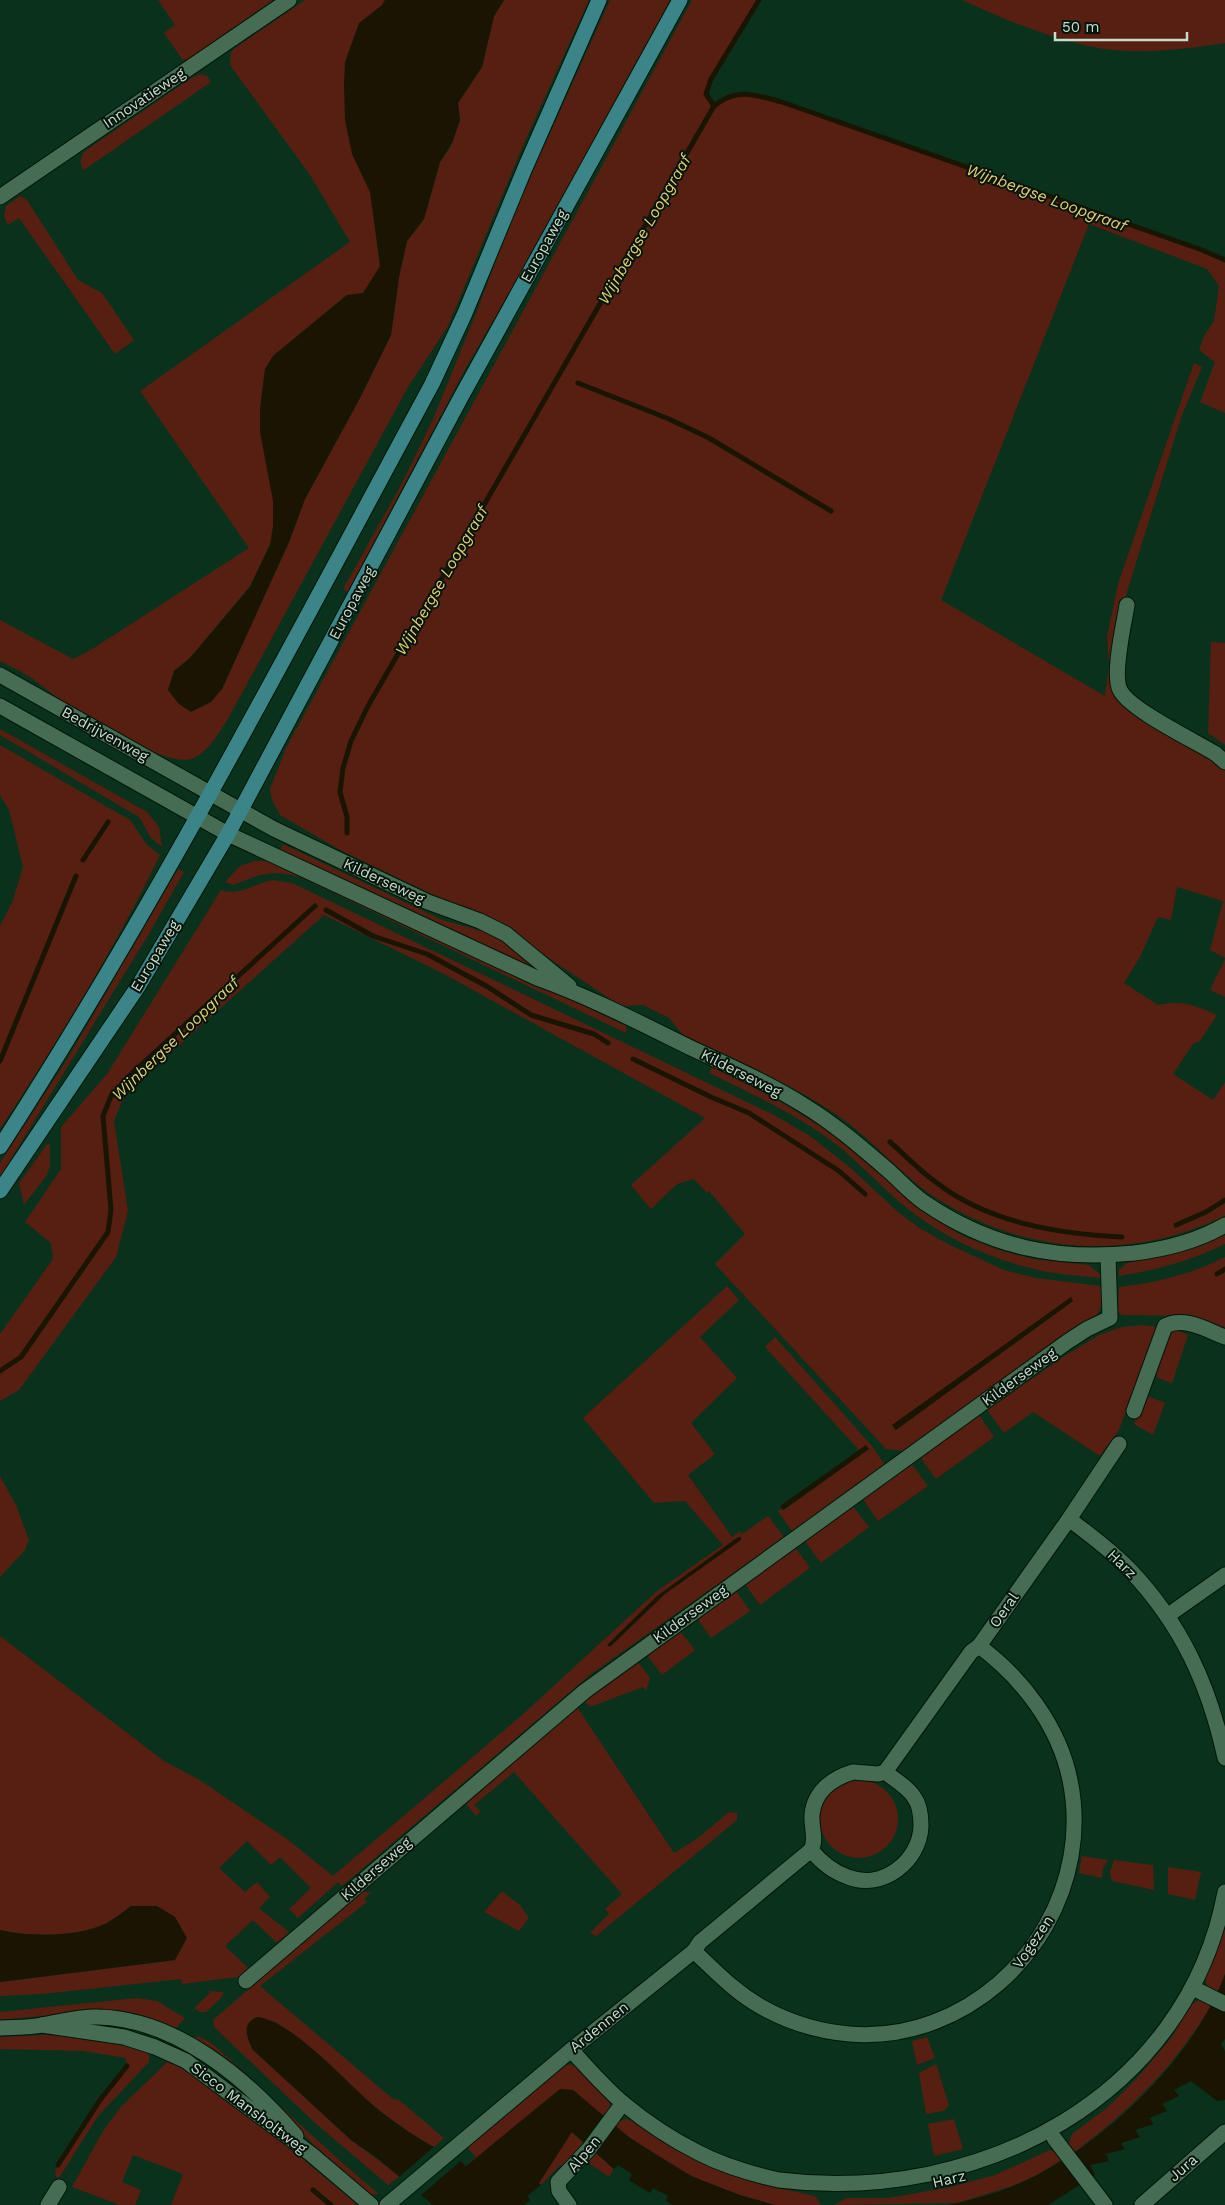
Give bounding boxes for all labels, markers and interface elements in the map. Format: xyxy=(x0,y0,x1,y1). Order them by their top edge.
scale bar xyxy=(1055,10,1188,42)
text: 50 m xyxy=(1062,18,1099,36)
street label: Innovatieweg xyxy=(99,64,189,132)
water label: Wijnbergse Loopgraaf xyxy=(594,149,696,307)
water label: Wijnbergse Loopgraaf xyxy=(964,160,1132,236)
street label: Europaweg xyxy=(517,207,571,285)
water label: Wijnbergse Loopgraaf xyxy=(391,500,493,658)
street label: Europaweg xyxy=(325,563,379,643)
street label: Bedrijvenweg xyxy=(58,703,152,765)
street label: Kilderseweg xyxy=(340,854,428,908)
street label: Europaweg xyxy=(127,917,183,995)
water label: Wijnbergse Loopgraaf xyxy=(108,971,244,1104)
street label: Kilderseweg xyxy=(698,1045,784,1101)
street label: Kilderseweg xyxy=(978,1344,1060,1410)
street label: Harz xyxy=(1104,1546,1140,1582)
street label: Kilderseweg xyxy=(649,1581,731,1647)
street label: Oeral xyxy=(985,1589,1023,1631)
street label: Kilderseweg xyxy=(337,1833,415,1905)
street label: Vogezen xyxy=(1009,1912,1057,1972)
street label: Ardennen xyxy=(566,1998,632,2056)
street label: Sicco Mansholtweg xyxy=(187,2058,311,2158)
street label: Alpen xyxy=(564,2132,604,2176)
street label: Jura xyxy=(1165,2150,1201,2185)
street label: Harz xyxy=(931,2166,967,2192)

